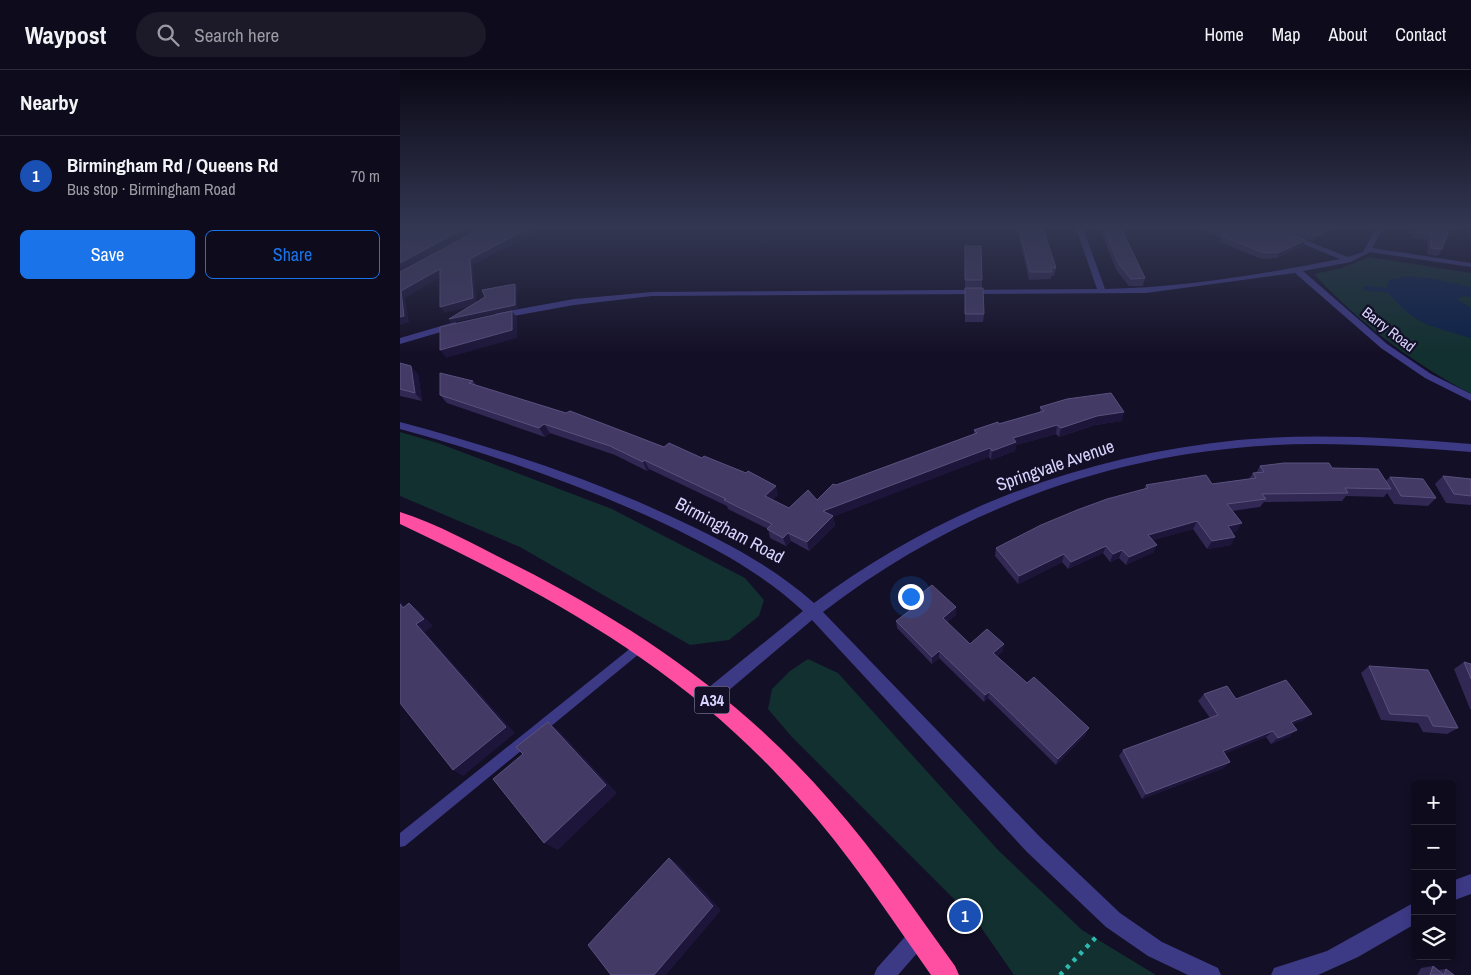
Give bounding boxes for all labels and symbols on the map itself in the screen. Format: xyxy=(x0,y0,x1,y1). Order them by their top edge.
street label: Barry Road xyxy=(1358,302,1420,356)
street label: Springvale Avenue xyxy=(992,433,1118,497)
street label: Birmingham Road xyxy=(671,491,789,569)
your location xyxy=(898,584,924,610)
road number: A34 xyxy=(694,686,730,714)
pin: 1 xyxy=(949,897,981,935)

